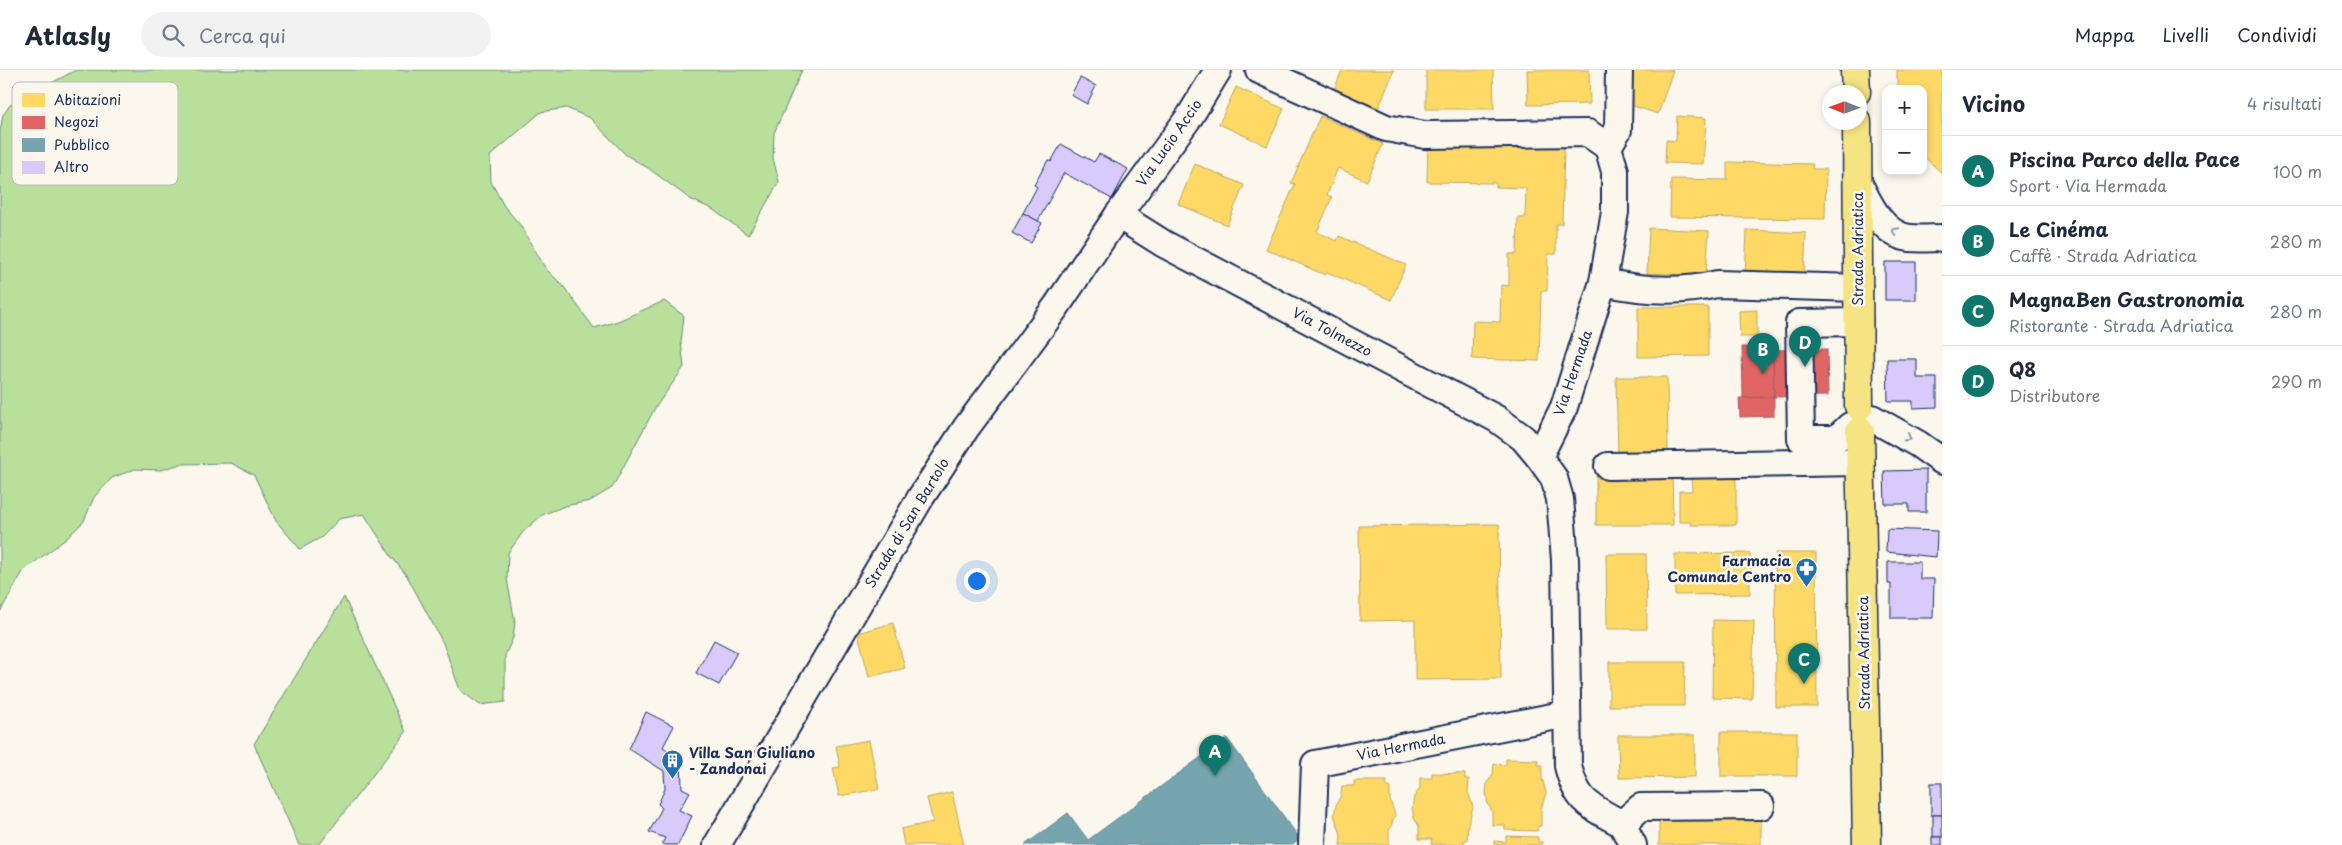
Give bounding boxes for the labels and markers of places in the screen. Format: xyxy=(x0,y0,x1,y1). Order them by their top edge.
pin: D xyxy=(1789,326,1821,367)
pin: B xyxy=(1747,333,1779,374)
place label: Farmacia Comunale Centro xyxy=(1668,550,1791,587)
pharmacy icon: Farmacia Comunale Centro xyxy=(1795,557,1819,588)
pin: C xyxy=(1788,643,1820,684)
pin: A xyxy=(1199,735,1231,776)
place label: Villa San Giuliano - Zandonai xyxy=(689,742,815,779)
building icon: Villa San Giuliano - Zandonai xyxy=(661,749,685,780)

